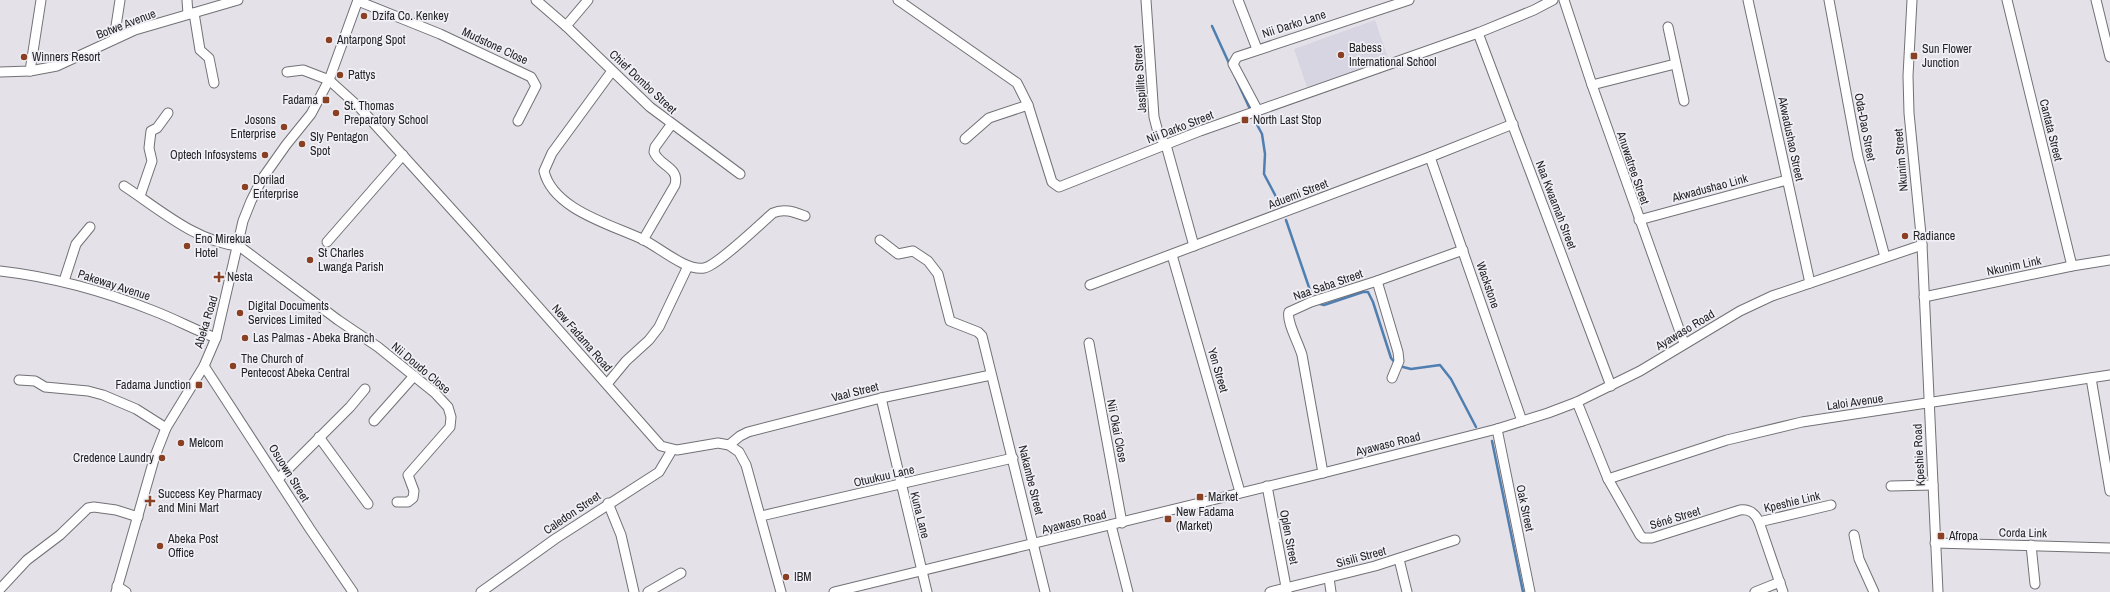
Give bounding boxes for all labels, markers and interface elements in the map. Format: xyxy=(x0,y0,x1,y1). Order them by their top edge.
street label: Botwe Avenue xyxy=(94,5,158,43)
street label: Nii Darko Lane xyxy=(1260,6,1328,42)
place label: Dzifa Co. Kenkey xyxy=(372,8,449,24)
marker: Dzifa Co. Kenkey xyxy=(359,11,369,21)
street label: Mudstone Close xyxy=(459,24,531,68)
place label: Antarpong Spot xyxy=(336,32,406,48)
marker: Antarpong Spot xyxy=(324,35,334,45)
place label: Babess International School xyxy=(1349,40,1437,70)
place label: Sun Flower Junction xyxy=(1922,41,1972,71)
street label: Jaspillite Street xyxy=(1130,44,1150,113)
street label: Chief Dombo Street xyxy=(606,46,680,118)
place label: Winners Resort xyxy=(32,49,101,65)
marker: Babess International School xyxy=(1336,50,1346,60)
marker: Sun Flower Junction xyxy=(1909,51,1919,61)
marker: Winners Resort xyxy=(19,52,29,62)
place label: Pattys xyxy=(348,67,375,83)
marker: Pattys xyxy=(335,70,345,80)
place label: Fadama xyxy=(282,92,319,108)
street label: Oda-Dao Street xyxy=(1851,92,1879,163)
marker: Fadama xyxy=(321,95,331,105)
street label: Akwadushao Street xyxy=(1774,95,1808,183)
street label: Cantata Street xyxy=(2036,97,2067,163)
place label: St. Thomas Preparatory School xyxy=(344,98,428,128)
street label: Nii Darko Street xyxy=(1144,107,1216,147)
marker: St. Thomas Preparatory School xyxy=(331,108,341,118)
place label: Josons Enterprise xyxy=(231,112,276,142)
place label: North Last Stop xyxy=(1253,112,1321,128)
marker: North Last Stop xyxy=(1240,115,1250,125)
marker: Josons Enterprise xyxy=(279,122,289,132)
street label: Anuwatree Street xyxy=(1613,128,1653,207)
street label: Nkunim Street xyxy=(1890,128,1912,192)
place label: Sly Pentagon Spot xyxy=(310,129,369,159)
marker: Sly Pentagon Spot xyxy=(297,139,307,149)
place label: Optech Infosystems xyxy=(170,147,257,163)
marker: Optech Infosystems xyxy=(260,150,270,160)
street label: Naa Kwaamah Street xyxy=(1532,158,1580,252)
street label: Akwadushao Link xyxy=(1669,170,1750,206)
place label: Dorilad Enterprise xyxy=(253,172,298,202)
street label: Aduemi Street xyxy=(1265,175,1330,213)
marker: Dorilad Enterprise xyxy=(240,182,250,192)
place label: Radiance xyxy=(1913,228,1955,244)
place label: Eno Mirekua Hotel xyxy=(195,231,251,261)
marker: Radiance xyxy=(1900,231,1910,241)
marker: Eno Mirekua Hotel xyxy=(182,241,192,251)
place label: St Charles Lwanga Parish xyxy=(318,245,384,275)
street label: Nkunim Link xyxy=(1985,252,2043,280)
marker: St Charles Lwanga Parish xyxy=(305,255,315,265)
street label: Wackstone xyxy=(1473,260,1503,310)
street label: Pakeway Avenue xyxy=(76,266,152,304)
street label: Naa Saba Street xyxy=(1291,266,1365,304)
place label: Nesta xyxy=(227,269,253,285)
marker: Nesta xyxy=(214,272,224,282)
street label: Abeka Road xyxy=(190,294,222,351)
place label: Digital Documents Services Limited xyxy=(248,298,329,328)
street label: New Fadama Road xyxy=(548,301,616,375)
street label: Ayawaso Road xyxy=(1652,306,1717,354)
marker: Digital Documents Services Limited xyxy=(235,308,245,318)
place label: Las Palmas - Abeka Branch xyxy=(253,330,374,346)
marker: Las Palmas - Abeka Branch xyxy=(240,333,250,343)
street label: Nii Doudo Close xyxy=(388,339,454,397)
street label: Yen Street xyxy=(1204,346,1232,394)
place label: The Church of Pentecost Abeka Central xyxy=(241,351,349,381)
marker: The Church of Pentecost Abeka Central xyxy=(228,361,238,371)
place label: Fadama Junction xyxy=(115,377,191,393)
street label: Vaal Street xyxy=(830,378,880,406)
marker: Fadama Junction xyxy=(194,380,204,390)
street label: Laloi Avenue xyxy=(1826,390,1884,414)
street label: Nii Okai Close xyxy=(1103,398,1131,464)
street label: Kpeshie Road xyxy=(1909,423,1929,487)
street label: Ayawaso Road xyxy=(1353,428,1422,460)
place label: Melcom xyxy=(189,435,223,451)
marker: Melcom xyxy=(176,438,186,448)
street label: Osuown Street xyxy=(265,441,313,505)
street label: Nakambe Street xyxy=(1015,444,1047,517)
place label: Credence Laundry xyxy=(73,450,154,466)
marker: Credence Laundry xyxy=(157,453,167,463)
street label: Otuukuu Lane xyxy=(852,461,916,491)
street label: Oak Street xyxy=(1512,483,1538,533)
place label: Success Key Pharmacy and Mini Mart xyxy=(158,486,262,516)
street label: Caledon Street xyxy=(540,488,604,538)
street label: Kpeshie Link xyxy=(1762,488,1822,516)
place label: Market xyxy=(1208,489,1238,505)
street label: Kuna Lane xyxy=(906,490,934,540)
marker: Market xyxy=(1195,492,1205,502)
marker: Success Key Pharmacy and Mini Mart xyxy=(145,496,155,506)
street label: Séné Street xyxy=(1648,503,1702,533)
place label: New Fadama (Market) xyxy=(1176,504,1235,534)
street label: Ayawaso Road xyxy=(1039,506,1108,538)
street label: Oplen Street xyxy=(1276,508,1302,566)
marker: New Fadama (Market) xyxy=(1163,514,1173,524)
street label: Corda Link xyxy=(1999,525,2047,541)
place label: Afropa xyxy=(1948,528,1979,544)
place label: Abeka Post Office xyxy=(167,531,219,561)
marker: Afropa xyxy=(1936,531,1946,541)
marker: Abeka Post Office xyxy=(155,541,165,551)
street label: Sisili Street xyxy=(1334,543,1388,571)
place label: IBM xyxy=(794,569,812,585)
marker: IBM xyxy=(781,572,791,582)

